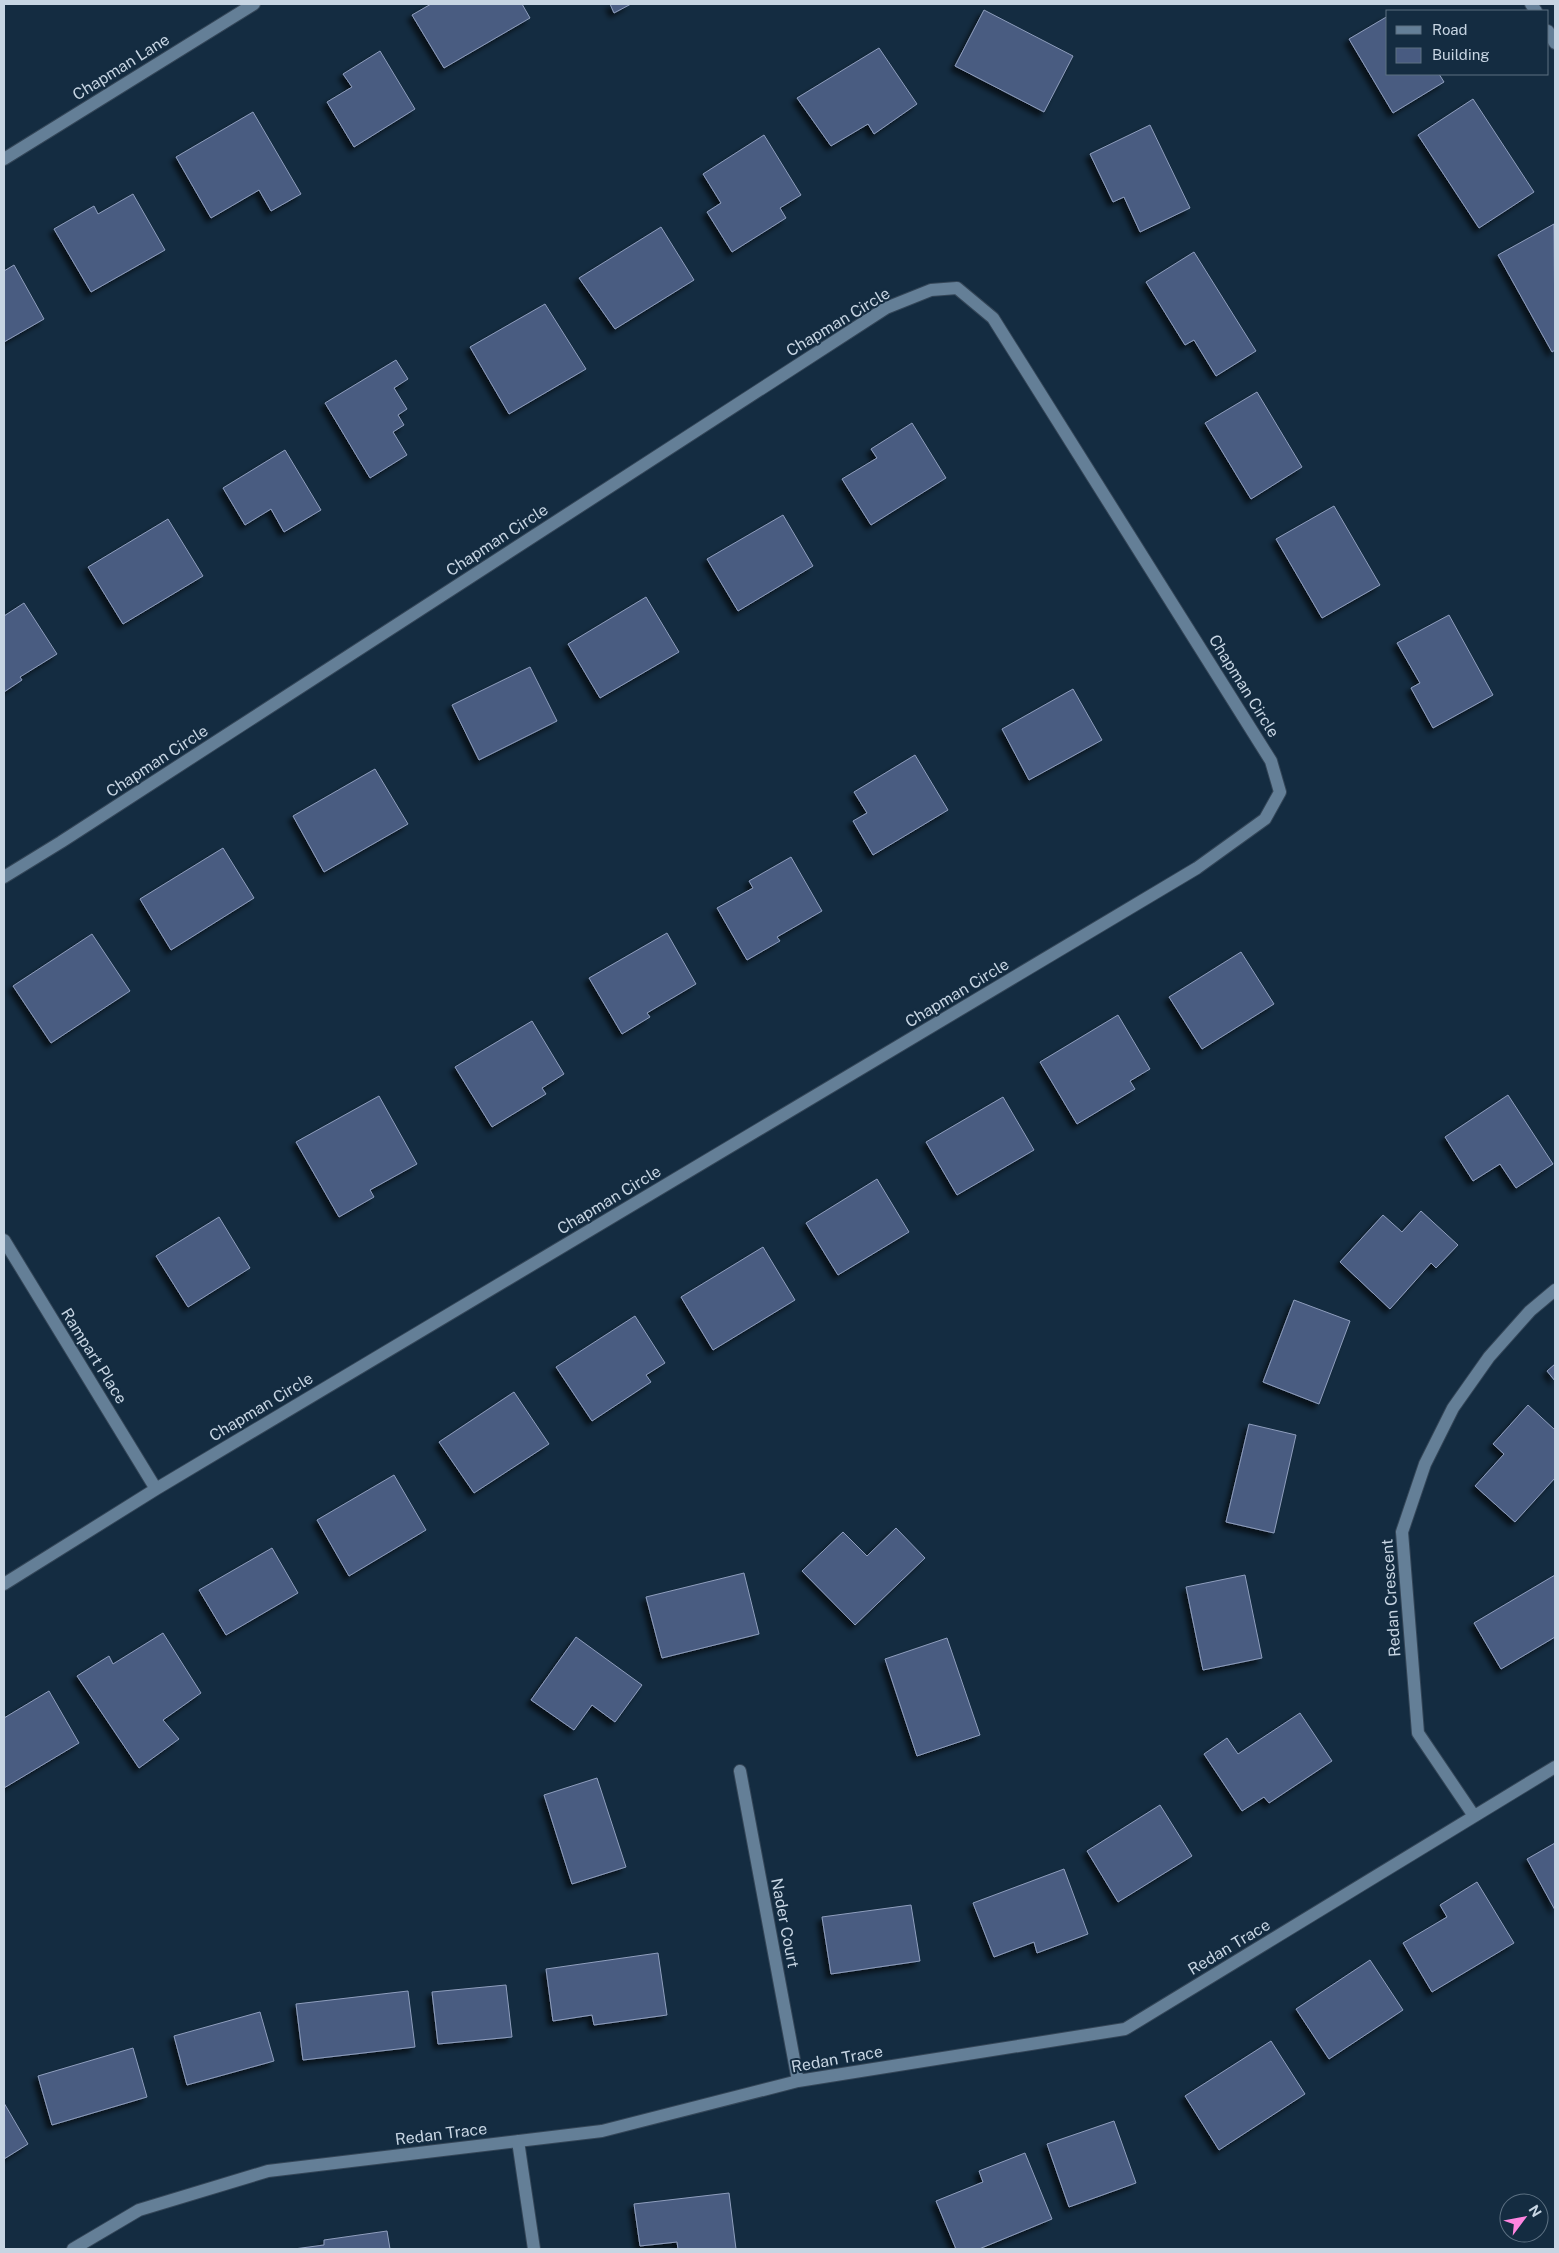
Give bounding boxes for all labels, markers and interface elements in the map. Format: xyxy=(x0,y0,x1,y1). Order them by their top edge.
legend xyxy=(1386,10,1549,75)
text: Road xyxy=(1432,21,1468,38)
street label: Chapman Lane xyxy=(69,30,173,104)
text: Building xyxy=(1432,46,1490,63)
street label: Chapman Circle xyxy=(783,284,893,360)
street label: Chapman Circle xyxy=(442,500,552,580)
street label: Chapman Circle xyxy=(1205,631,1283,741)
street label: Chapman Circle xyxy=(102,721,212,801)
street label: Chapman Circle xyxy=(902,955,1012,1031)
street label: Chapman Circle xyxy=(554,1162,664,1238)
street label: Rampart Place xyxy=(57,1305,131,1407)
street label: Chapman Circle xyxy=(206,1369,316,1445)
street label: Redan Crescent xyxy=(1377,1538,1405,1658)
street label: Nader Court xyxy=(767,1876,803,1970)
street label: Redan Trace xyxy=(1184,1915,1274,1979)
street label: Redan Trace xyxy=(790,2042,884,2076)
street label: Redan Trace xyxy=(394,2119,488,2149)
north arrow xyxy=(1499,2193,1549,2243)
text: N xyxy=(1525,2202,1545,2220)

